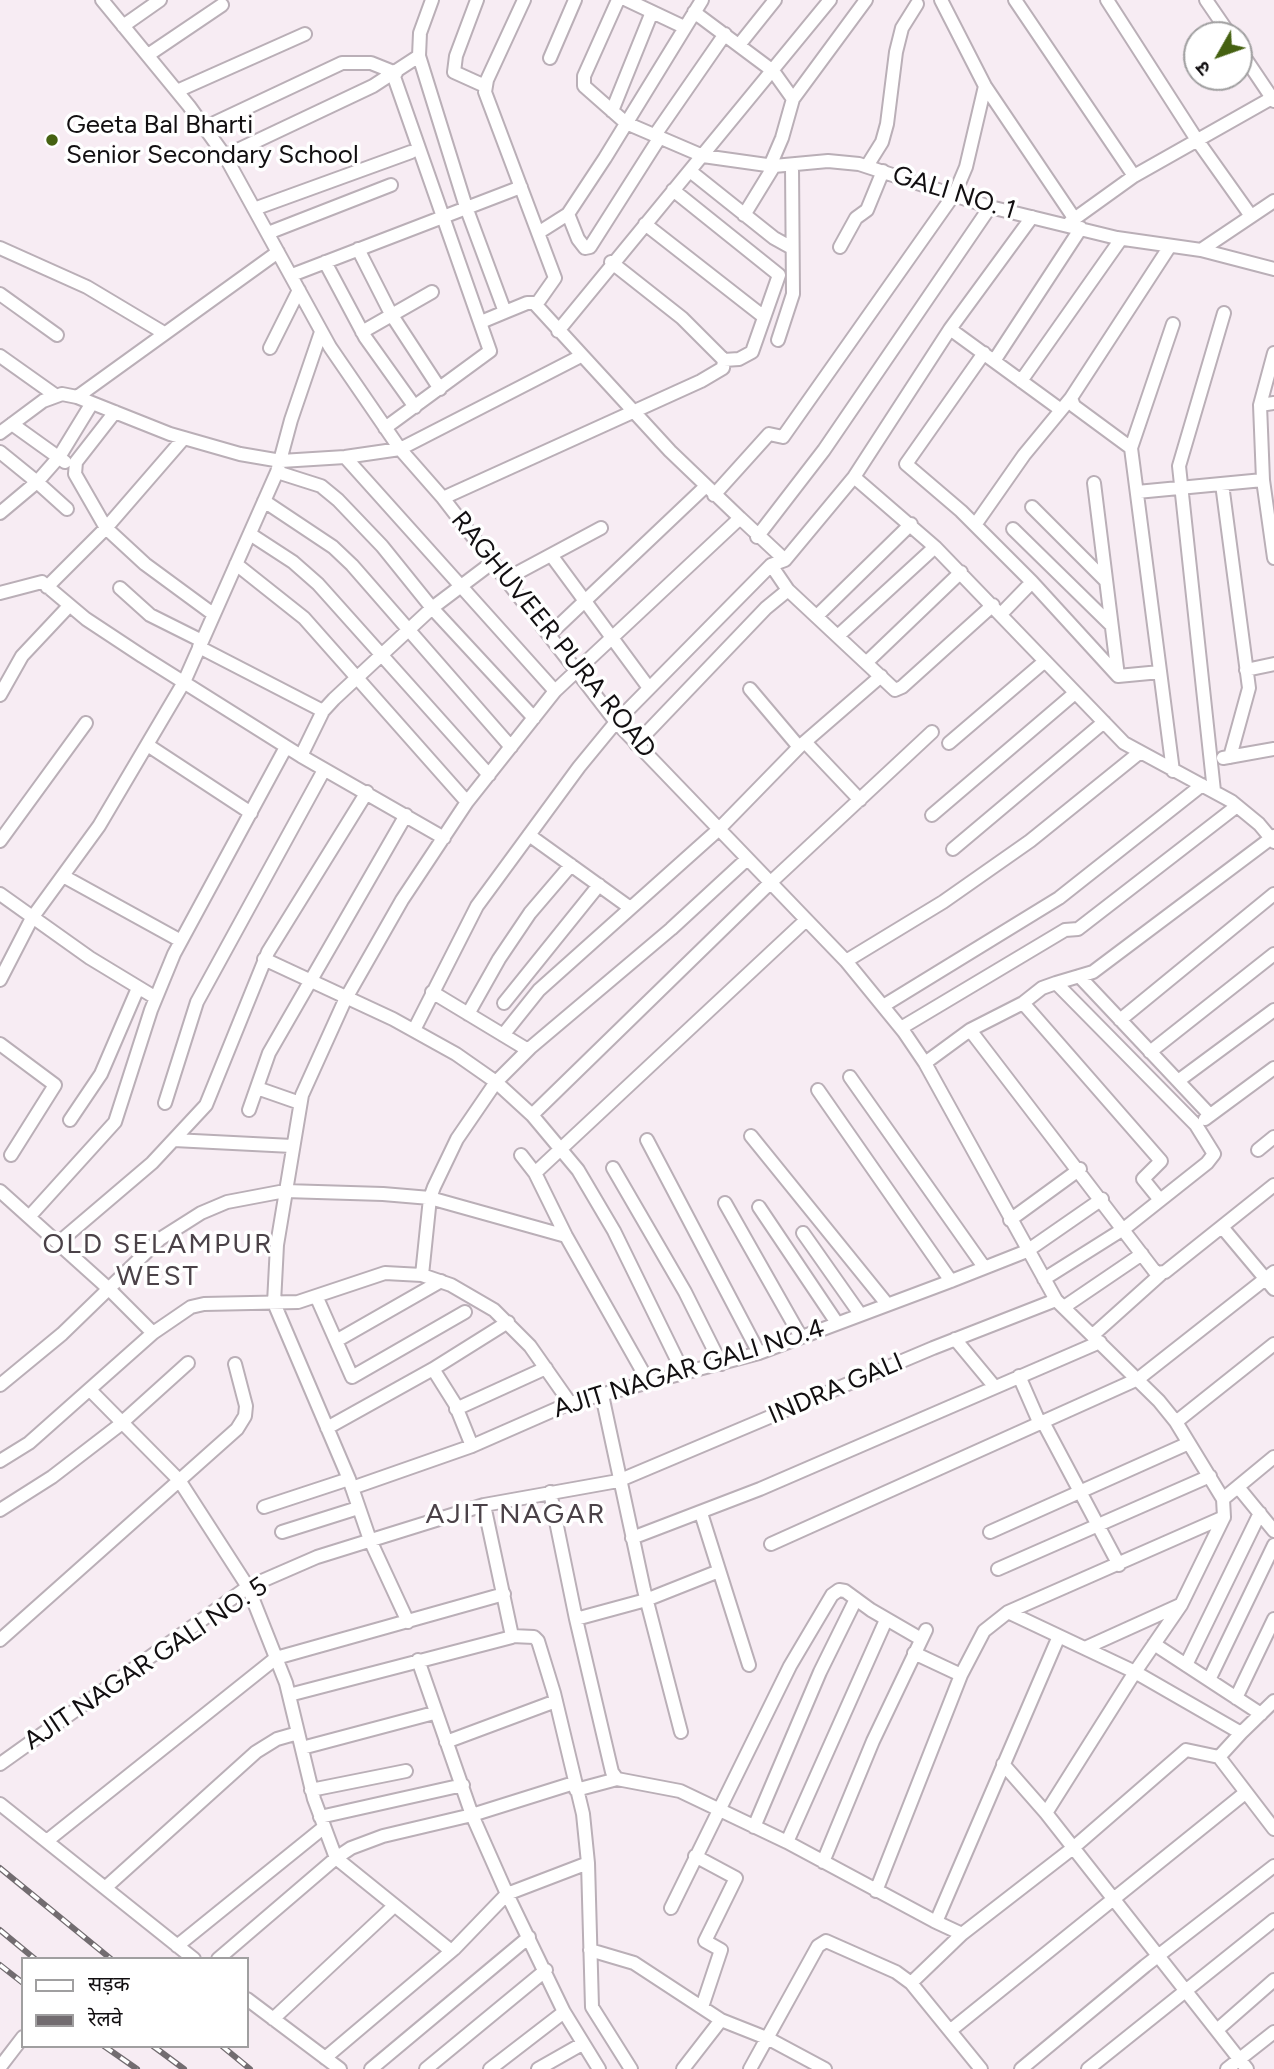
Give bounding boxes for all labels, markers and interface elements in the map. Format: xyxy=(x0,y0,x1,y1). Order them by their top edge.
north arrow xyxy=(1183,21,1253,91)
text: उ xyxy=(1191,57,1215,80)
place label: Geeta Bal Bharti Senior Secondary School xyxy=(66,109,359,170)
marker: Geeta Bal Bharti Senior Secondary School xyxy=(44,132,60,148)
street label: GALI NO. 1 xyxy=(889,160,1019,226)
street label: RAGHUVEER PURA ROAD xyxy=(444,506,662,764)
district label: OLD SELAMPUR WEST xyxy=(44,1228,272,1294)
street label: AJIT NAGAR GALI NO.4 xyxy=(550,1313,828,1425)
street label: INDRA GALI xyxy=(764,1347,908,1431)
district label: AJIT NAGAR xyxy=(427,1498,605,1532)
street label: AJIT NAGAR GALI NO. 5 xyxy=(18,1571,274,1757)
legend xyxy=(21,1957,248,2048)
text: सड़क xyxy=(88,1971,130,1996)
text: रेलवे xyxy=(88,2006,123,2031)

